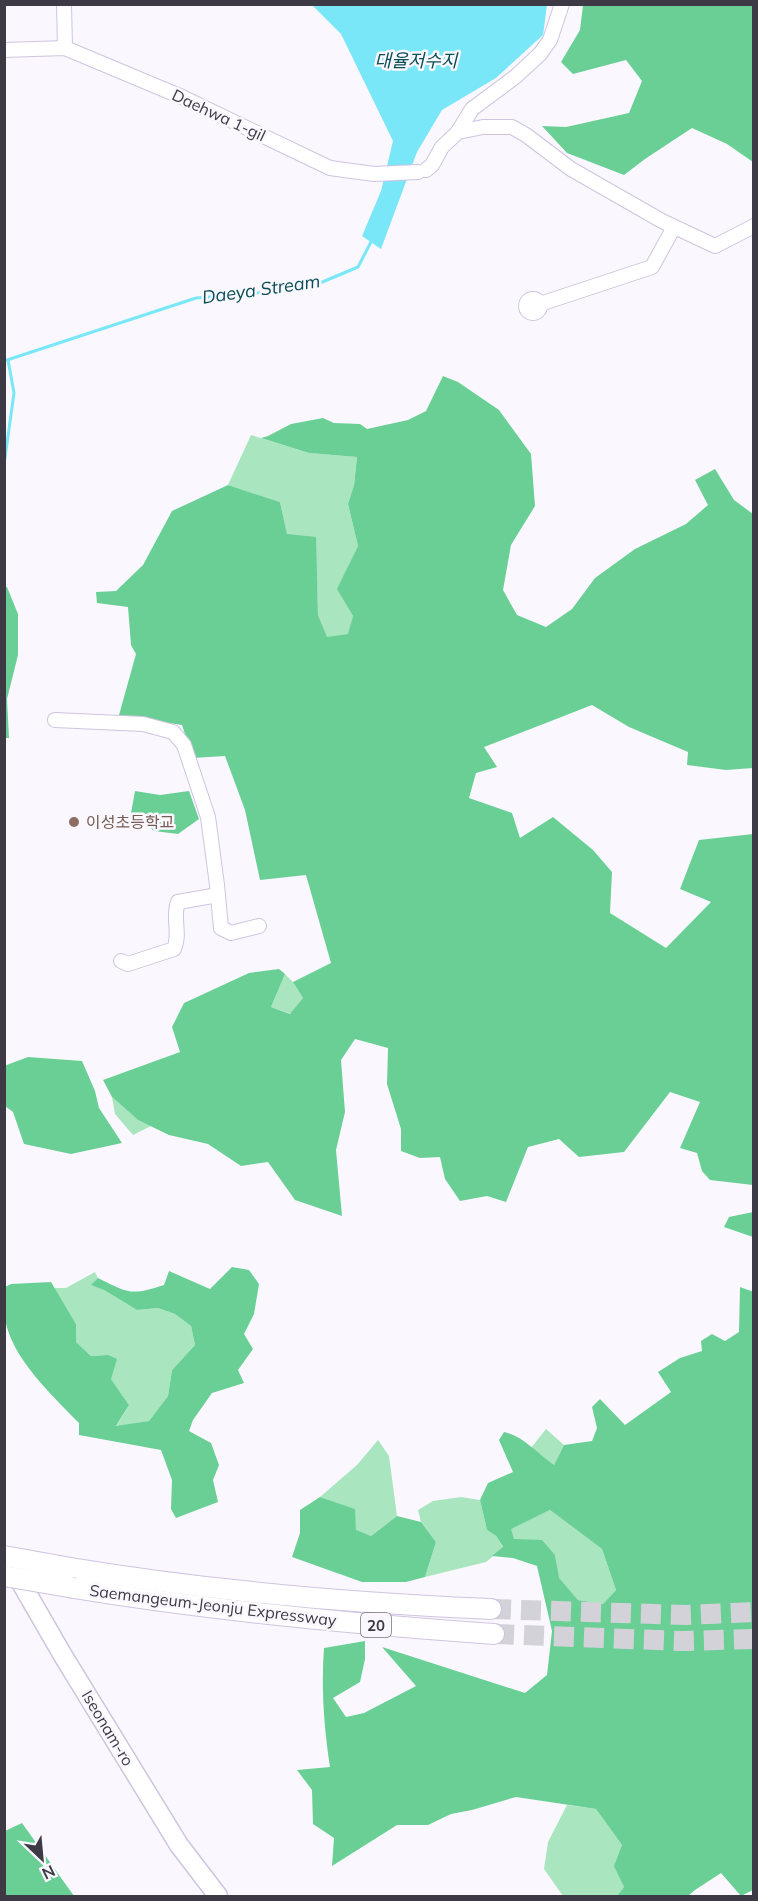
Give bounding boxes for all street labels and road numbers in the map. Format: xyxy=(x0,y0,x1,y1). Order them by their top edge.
street label: Daehwa 1-gil xyxy=(169,85,269,145)
street label: Saemangeum-Jeonju Expressway xyxy=(88,1580,338,1630)
road number: 20 xyxy=(361,1613,391,1637)
street label: Iseonam-ro xyxy=(78,1687,138,1769)

